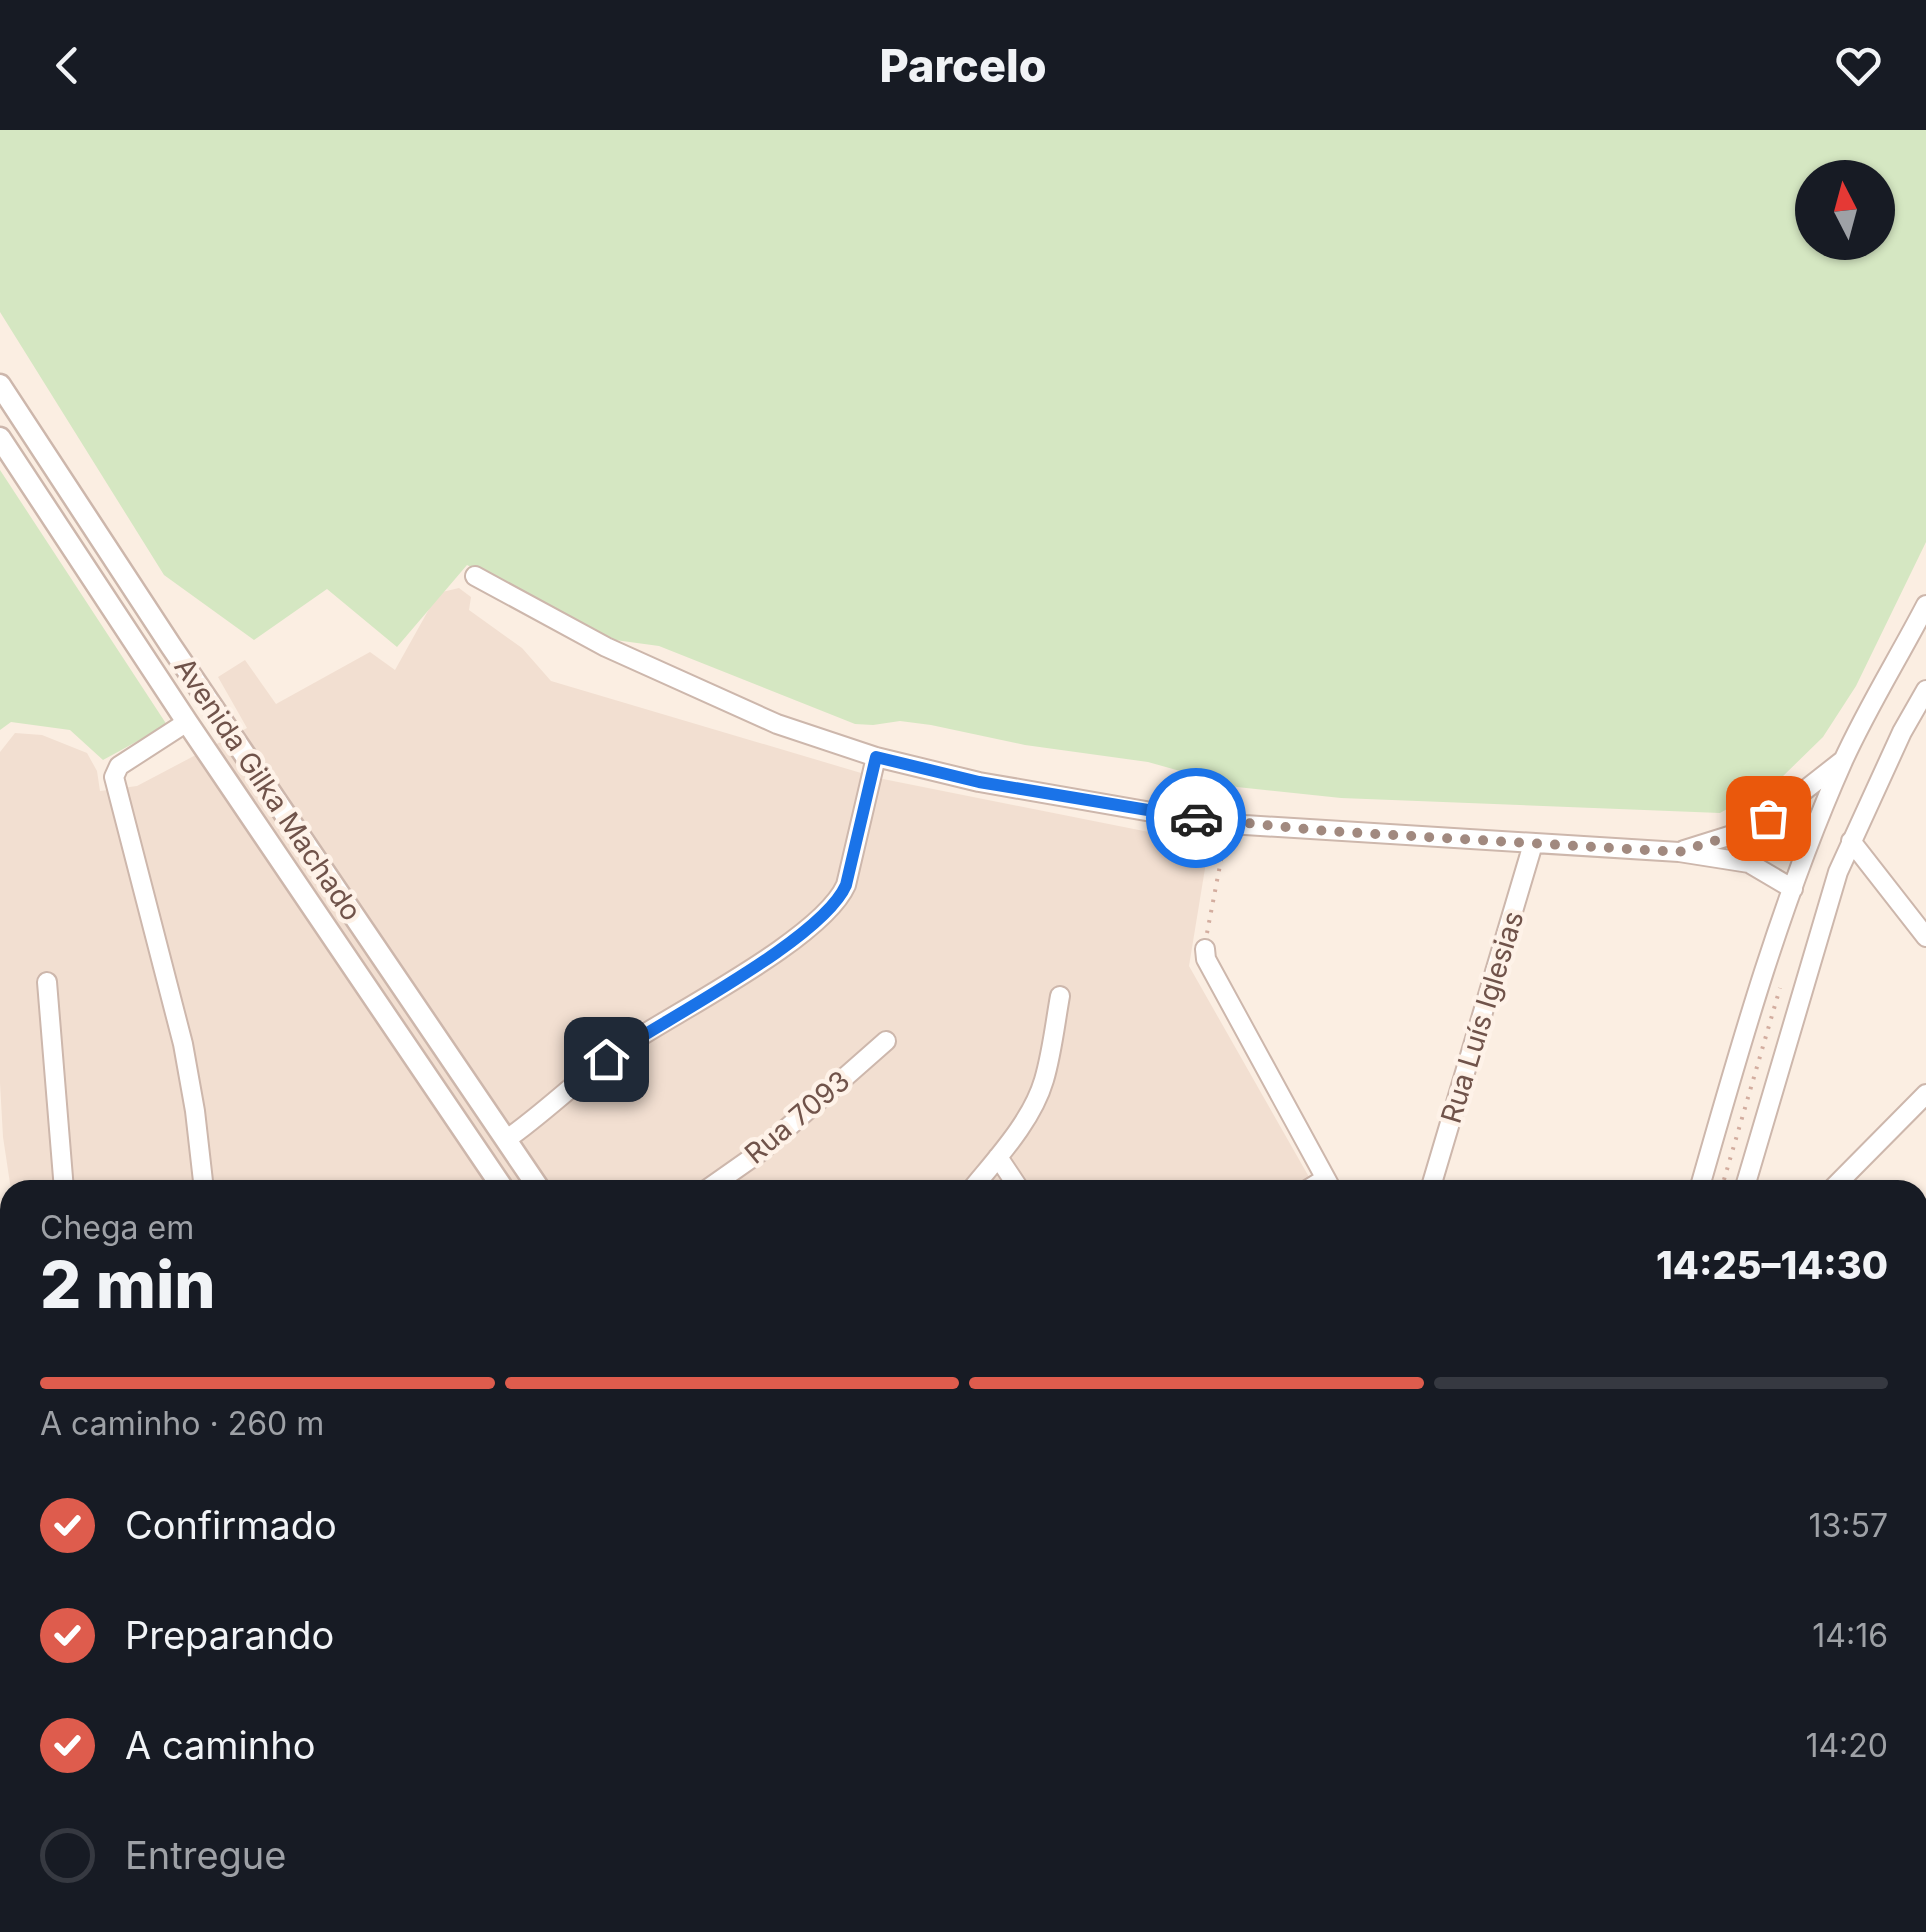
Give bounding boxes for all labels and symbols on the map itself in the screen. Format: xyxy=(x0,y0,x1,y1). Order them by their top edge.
north arrow xyxy=(1795,160,1895,260)
street label: Avenida Gilka Machado xyxy=(167,651,369,927)
courier xyxy=(1146,768,1246,868)
pin xyxy=(1726,776,1811,861)
street label: Rua Luís Iglesias xyxy=(1434,907,1530,1127)
pin xyxy=(564,1017,649,1102)
street label: Rua 7093 xyxy=(738,1064,856,1170)

